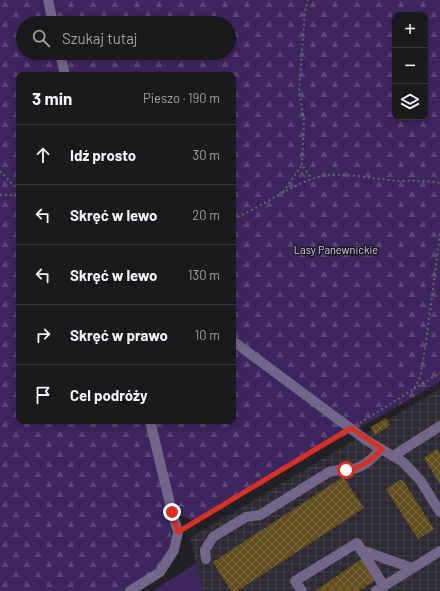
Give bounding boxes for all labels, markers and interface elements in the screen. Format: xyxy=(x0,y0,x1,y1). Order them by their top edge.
map controls xyxy=(392,12,428,120)
button: + xyxy=(392,12,428,48)
search box xyxy=(16,16,236,60)
icon: search xyxy=(30,27,52,49)
text: Szukaj tutaj xyxy=(62,29,138,47)
button: − xyxy=(392,48,428,84)
button: layers xyxy=(392,84,428,120)
text: 3 min xyxy=(32,88,72,108)
text: Pieszo · 190 m xyxy=(143,90,220,106)
icon: ahead xyxy=(32,144,54,166)
text: Idź prosto xyxy=(70,146,136,164)
text: 30 m xyxy=(193,147,220,163)
icon: left xyxy=(32,204,54,226)
text: Skręć w lewo xyxy=(70,206,157,224)
text: 20 m xyxy=(192,207,220,223)
park label: Lasy Panewnickie xyxy=(294,243,378,256)
icon: left xyxy=(32,264,54,286)
text: Skręć w lewo xyxy=(70,266,157,284)
text: 130 m xyxy=(188,267,220,283)
icon: right xyxy=(32,324,54,346)
text: Skręć w prawo xyxy=(70,326,168,344)
text: 10 m xyxy=(195,327,220,343)
icon: arrive xyxy=(32,384,54,406)
text: Cel podróży xyxy=(70,386,148,404)
route start xyxy=(337,461,355,479)
route end xyxy=(163,503,181,521)

